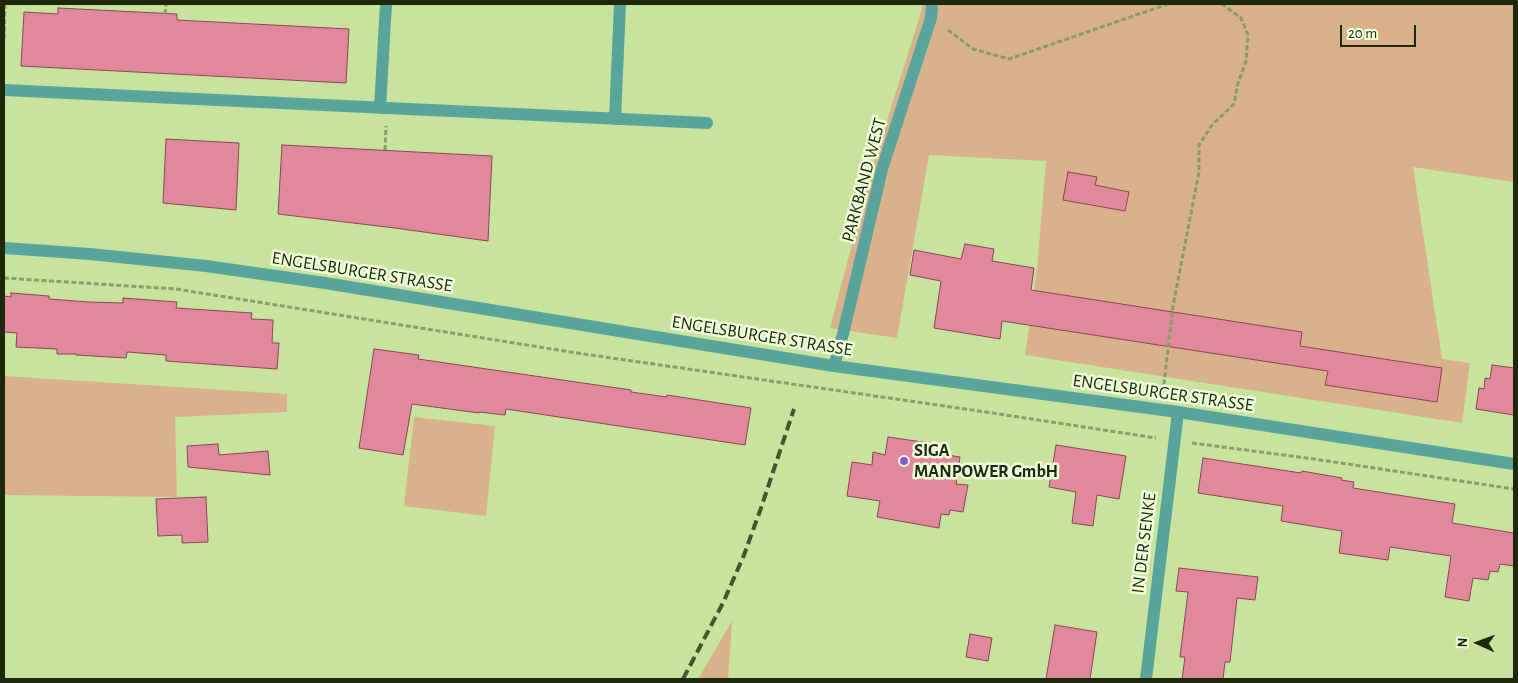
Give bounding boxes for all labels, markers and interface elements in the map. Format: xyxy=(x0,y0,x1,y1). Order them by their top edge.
scale bar xyxy=(1343,15,1419,47)
text: 20 m xyxy=(1348,26,1377,41)
street label: PARKBAND WEST xyxy=(837,116,891,244)
street label: ENGELSBURGER STRASSE xyxy=(270,247,454,297)
street label: ENGELSBURGER STRASSE xyxy=(670,311,854,361)
street label: ENGELSBURGER STRASSE xyxy=(1071,370,1255,416)
place label: SIGA MANPOWER GmbH xyxy=(914,440,1058,482)
marker: SIGA MANPOWER GmbH xyxy=(898,455,910,467)
street label: IN DER SENKE xyxy=(1127,491,1161,595)
north arrow xyxy=(1453,618,1503,668)
text: N xyxy=(1456,637,1470,648)

